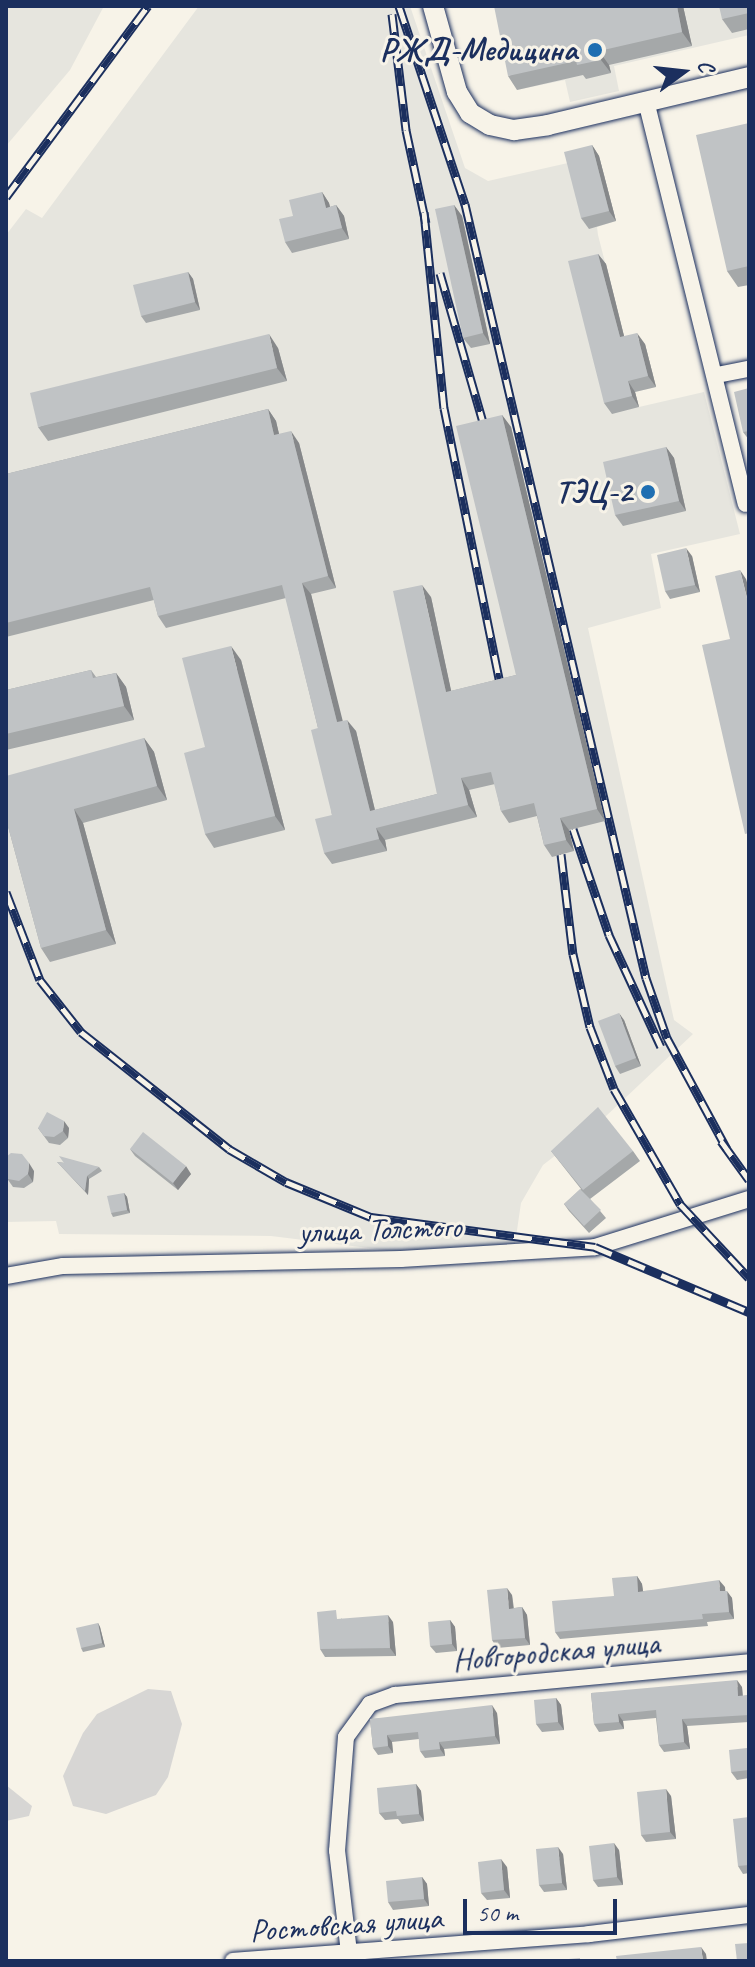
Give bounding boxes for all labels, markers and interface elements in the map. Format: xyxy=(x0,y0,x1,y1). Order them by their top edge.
place label: РЖД-Медицина xyxy=(380,31,577,69)
north arrow xyxy=(643,32,723,112)
marker: РЖД-Медицина xyxy=(584,39,606,61)
text: С xyxy=(691,57,721,75)
place label: ТЭЦ-2 xyxy=(555,473,632,511)
marker: ТЭЦ-2 xyxy=(639,483,657,501)
street label: улица Толстого xyxy=(298,1208,462,1252)
street label: Новгородская улица xyxy=(450,1624,662,1680)
scale bar xyxy=(467,1883,621,1933)
text: 50 m xyxy=(477,1898,518,1928)
street label: Ростовская улица xyxy=(248,1899,444,1951)

